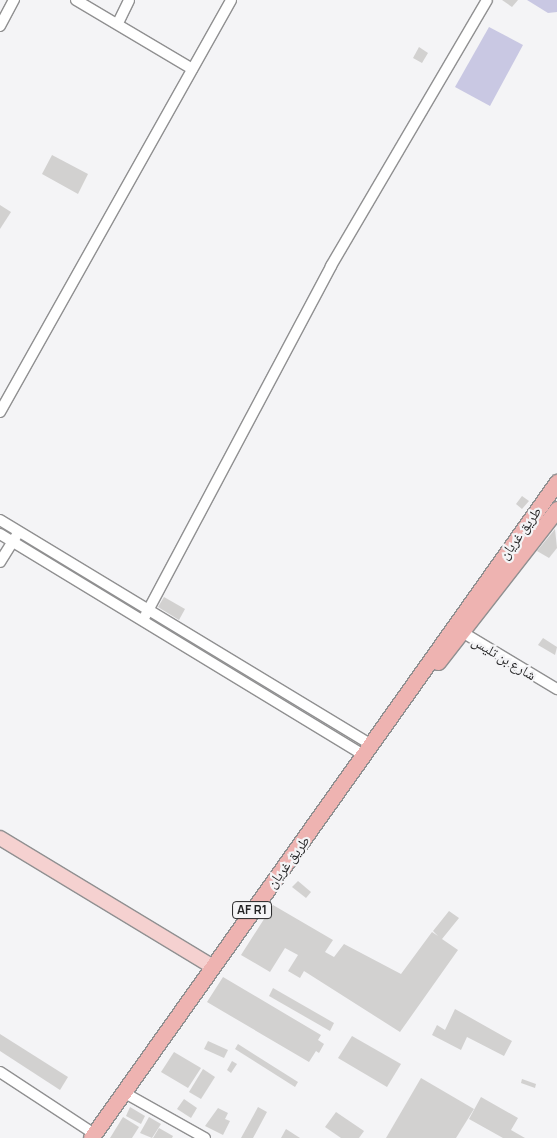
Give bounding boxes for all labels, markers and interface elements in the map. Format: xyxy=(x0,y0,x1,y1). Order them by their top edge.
street label: طريق غريان xyxy=(495,503,545,563)
street label: شارع بن تليس xyxy=(469,632,539,684)
street label: طريق غريان xyxy=(263,833,313,891)
road number: AF R1 xyxy=(232,900,272,920)

